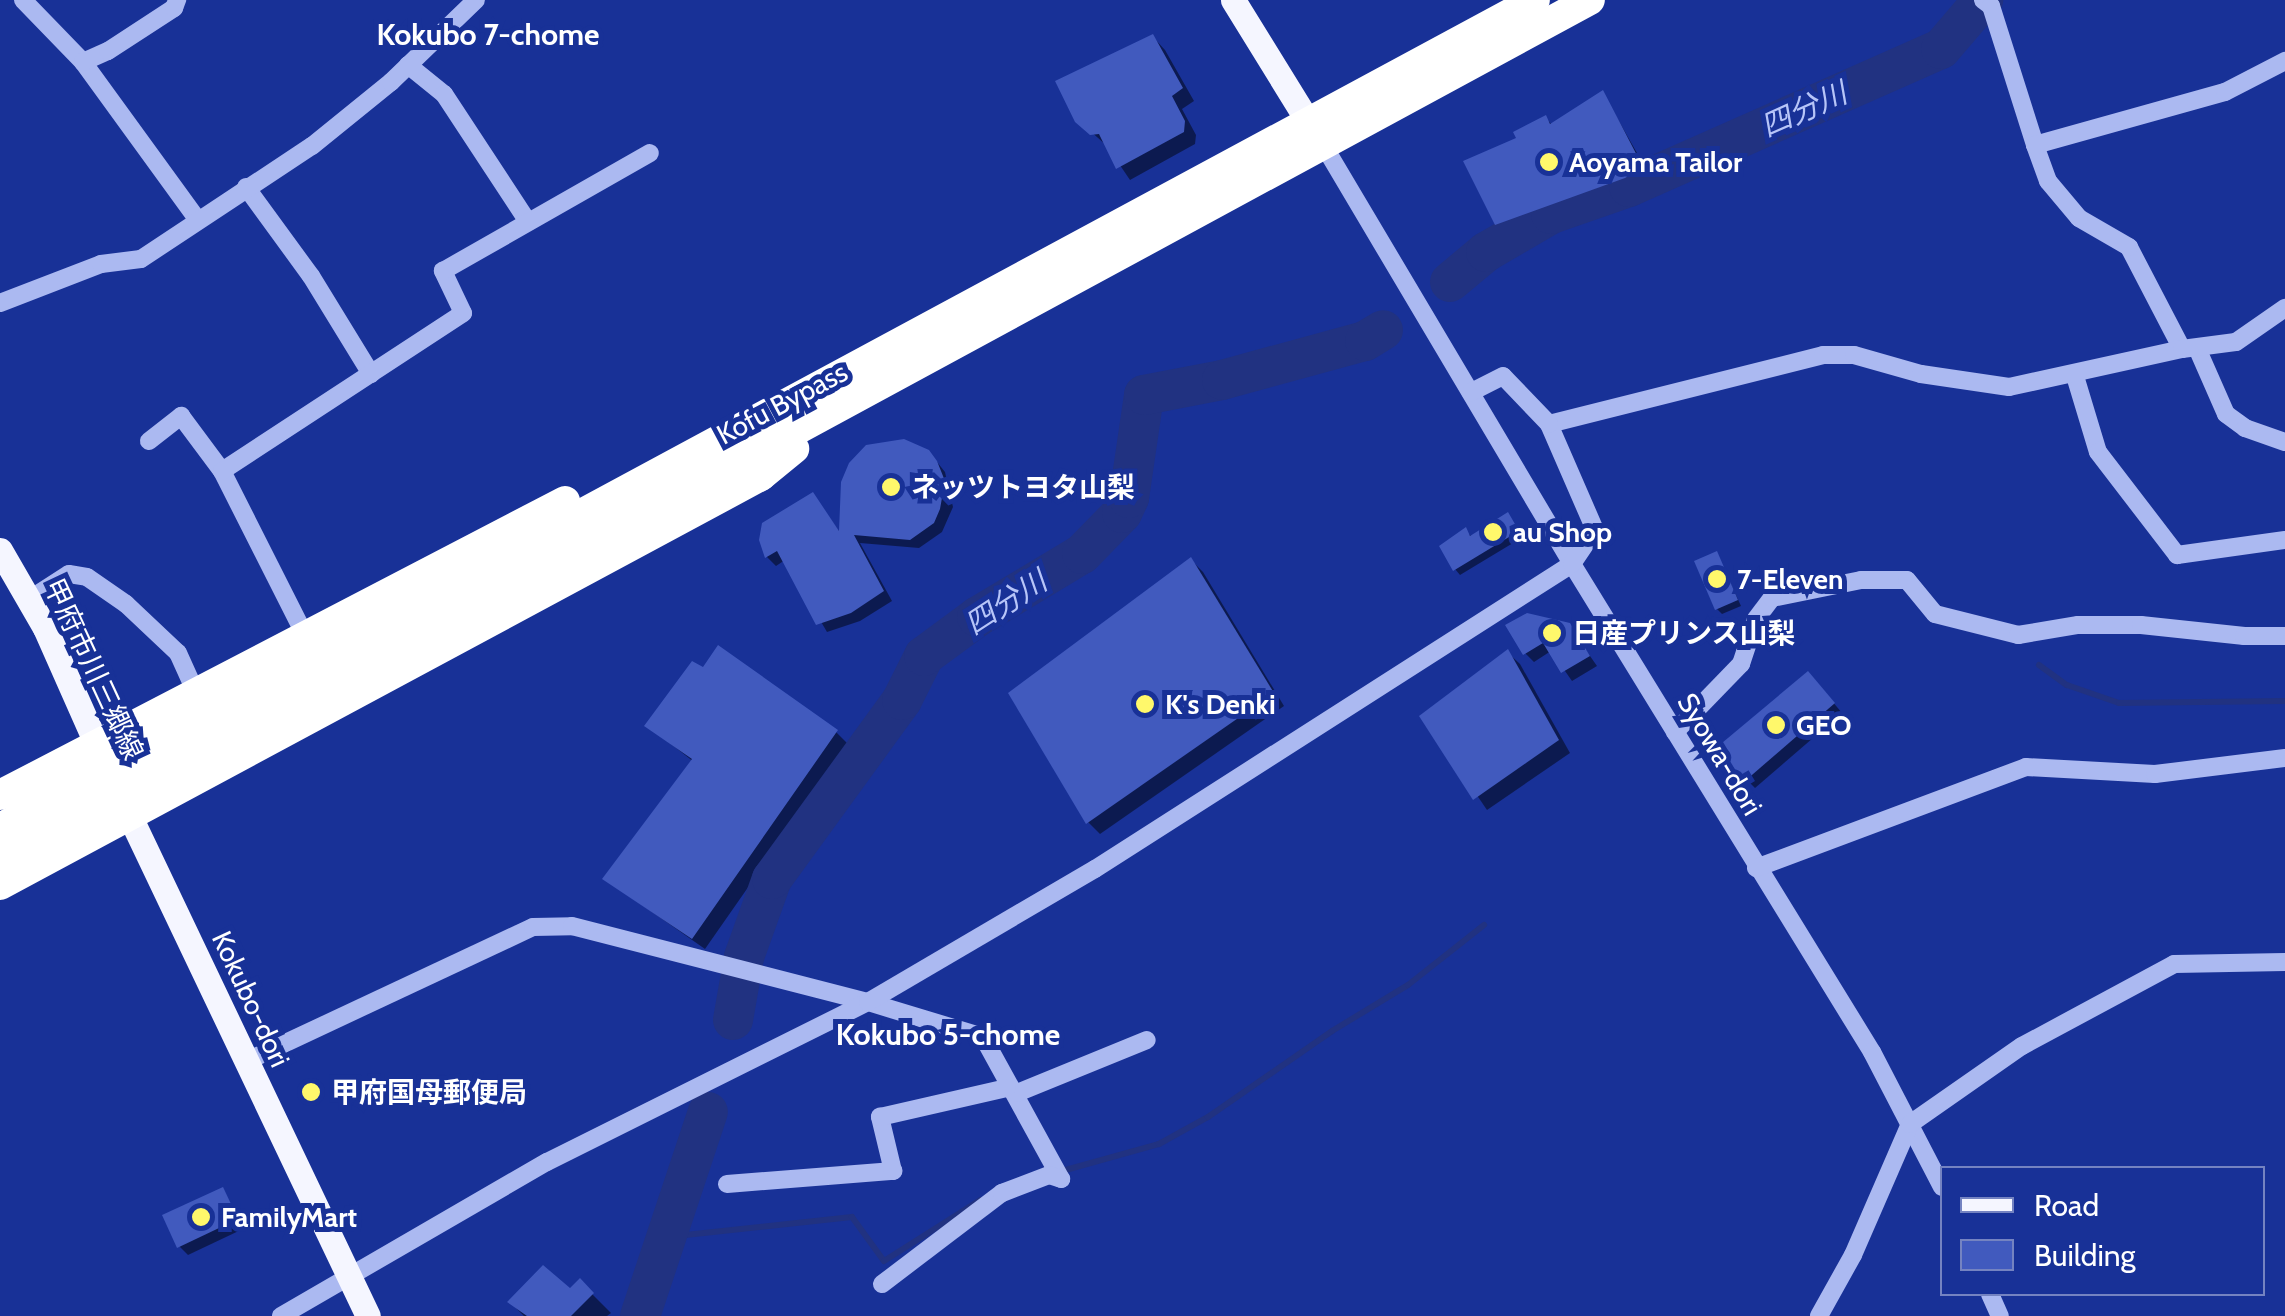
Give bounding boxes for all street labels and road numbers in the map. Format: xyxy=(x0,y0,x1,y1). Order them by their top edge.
street label: Kofu Bypass xyxy=(711,355,853,451)
street label: 甲府市川三郷線 xyxy=(37,573,151,765)
street label: Syowa-dori xyxy=(1671,687,1769,821)
street label: Kokubo-dori xyxy=(205,926,297,1072)

